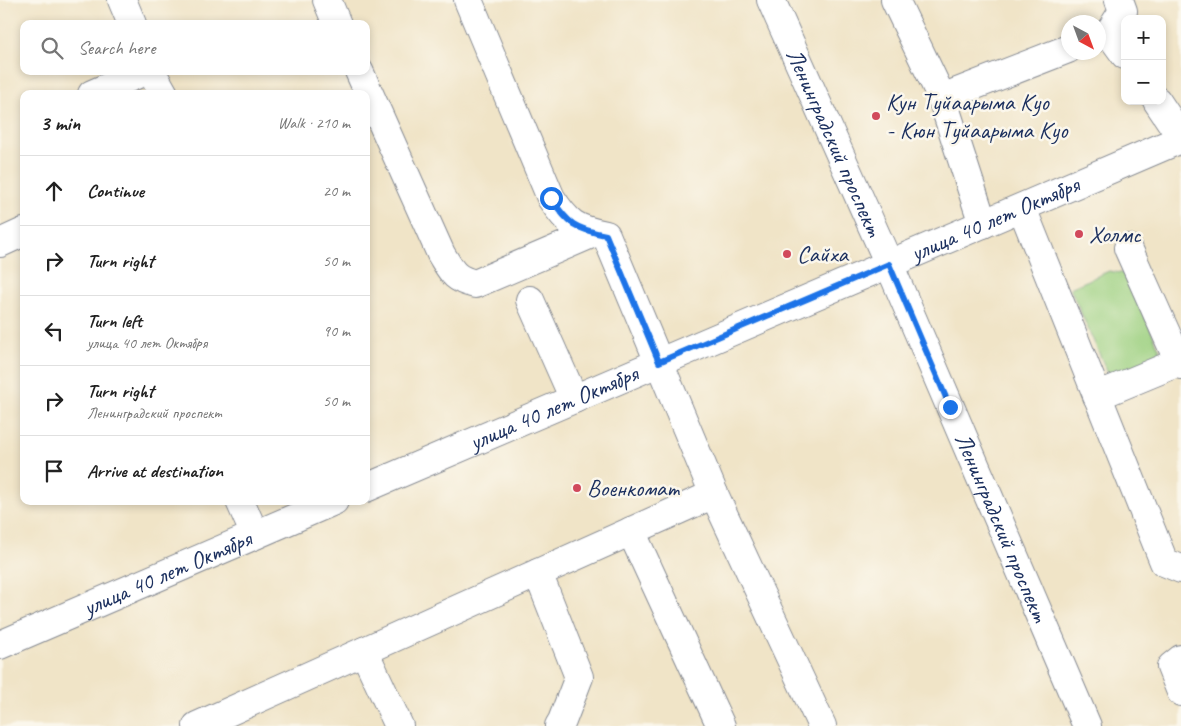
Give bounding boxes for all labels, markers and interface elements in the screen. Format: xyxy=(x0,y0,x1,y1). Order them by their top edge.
north arrow xyxy=(1061,15,1106,60)
map controls xyxy=(1121,15,1166,105)
button: + xyxy=(1121,15,1166,60)
search box xyxy=(20,20,370,75)
icon: search xyxy=(38,34,66,62)
text: Search here xyxy=(78,36,155,60)
street label: Ленинградский проспект xyxy=(780,44,890,242)
button: − xyxy=(1121,60,1166,105)
place label: Кун Туйаарыма Куо - Кюн Туйаарыма Куо xyxy=(886,87,1069,145)
text: 3 min xyxy=(40,110,80,136)
marker: Кун Туйаарыма Куо - Кюн Туйаарыма Куо xyxy=(870,110,882,122)
text: Walk · 210 m xyxy=(278,113,350,133)
street label: улица 40 лет Октября xyxy=(904,169,1085,269)
icon: ahead xyxy=(40,177,68,205)
text: Continue xyxy=(87,179,144,203)
text: 20 m xyxy=(323,181,350,201)
route start xyxy=(540,187,563,210)
place label: Холмс xyxy=(1089,219,1142,249)
marker: Холмс xyxy=(1073,228,1085,240)
place label: Сайха xyxy=(797,239,850,269)
icon: right xyxy=(40,247,68,275)
marker: Сайха xyxy=(781,248,793,260)
text: Turn right xyxy=(87,249,154,273)
text: 50 m xyxy=(323,251,350,271)
text: Turn left xyxy=(87,309,142,333)
icon: left xyxy=(40,317,68,345)
text: 90 m xyxy=(323,321,350,341)
text: улица 40 лет Октября xyxy=(87,333,207,353)
street label: улица 40 лет Октября xyxy=(463,358,644,458)
text: Turn right xyxy=(87,379,154,403)
icon: right xyxy=(40,387,68,415)
text: 50 m xyxy=(323,391,350,411)
route end xyxy=(939,396,962,419)
text: Ленинградский проспект xyxy=(87,403,222,423)
street label: Ленинградский проспект xyxy=(948,429,1056,627)
icon: arrive xyxy=(40,457,68,485)
text: Arrive at destination xyxy=(87,459,223,483)
place label: Военкомат xyxy=(587,473,680,503)
marker: Военкомат xyxy=(571,482,583,494)
street label: улица 40 лет Октября xyxy=(77,523,257,623)

